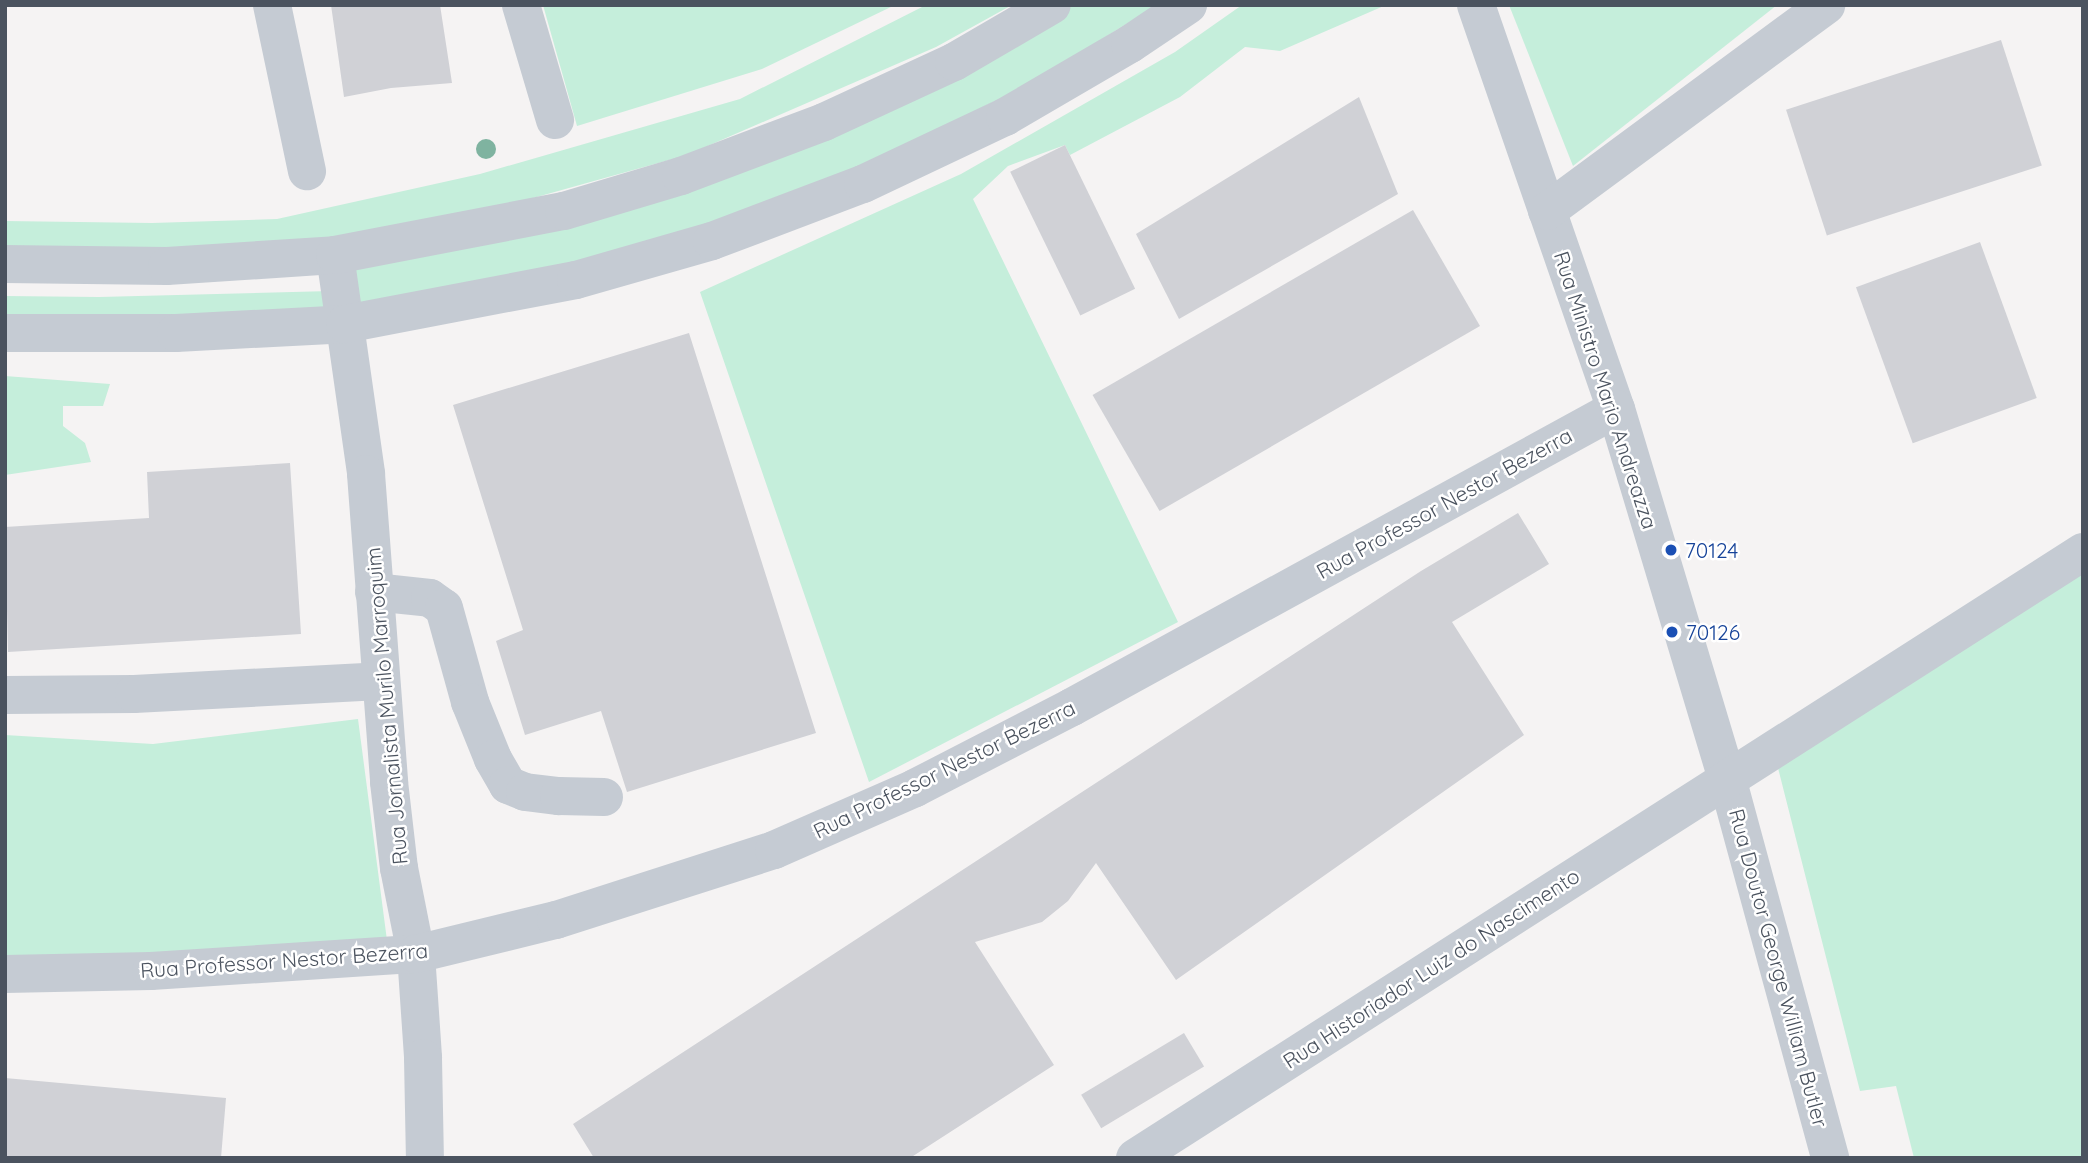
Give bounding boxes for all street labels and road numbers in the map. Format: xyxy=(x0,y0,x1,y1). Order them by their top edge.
street label: Rua Ministro Mario Andreazza xyxy=(1549,248,1663,532)
street label: Rua Professor Nestor Bezerra xyxy=(1312,422,1576,584)
street label: Rua Jornalista Murilo Marroquim xyxy=(360,546,412,866)
street label: Rua Professor Nestor Bezerra xyxy=(809,694,1079,844)
street label: Rua Doutor George William Butler xyxy=(1724,806,1834,1130)
street label: Rua Historiador Luiz do Nascimento xyxy=(1278,863,1584,1073)
street label: Rua Professor Nestor Bezerra xyxy=(139,937,429,983)

